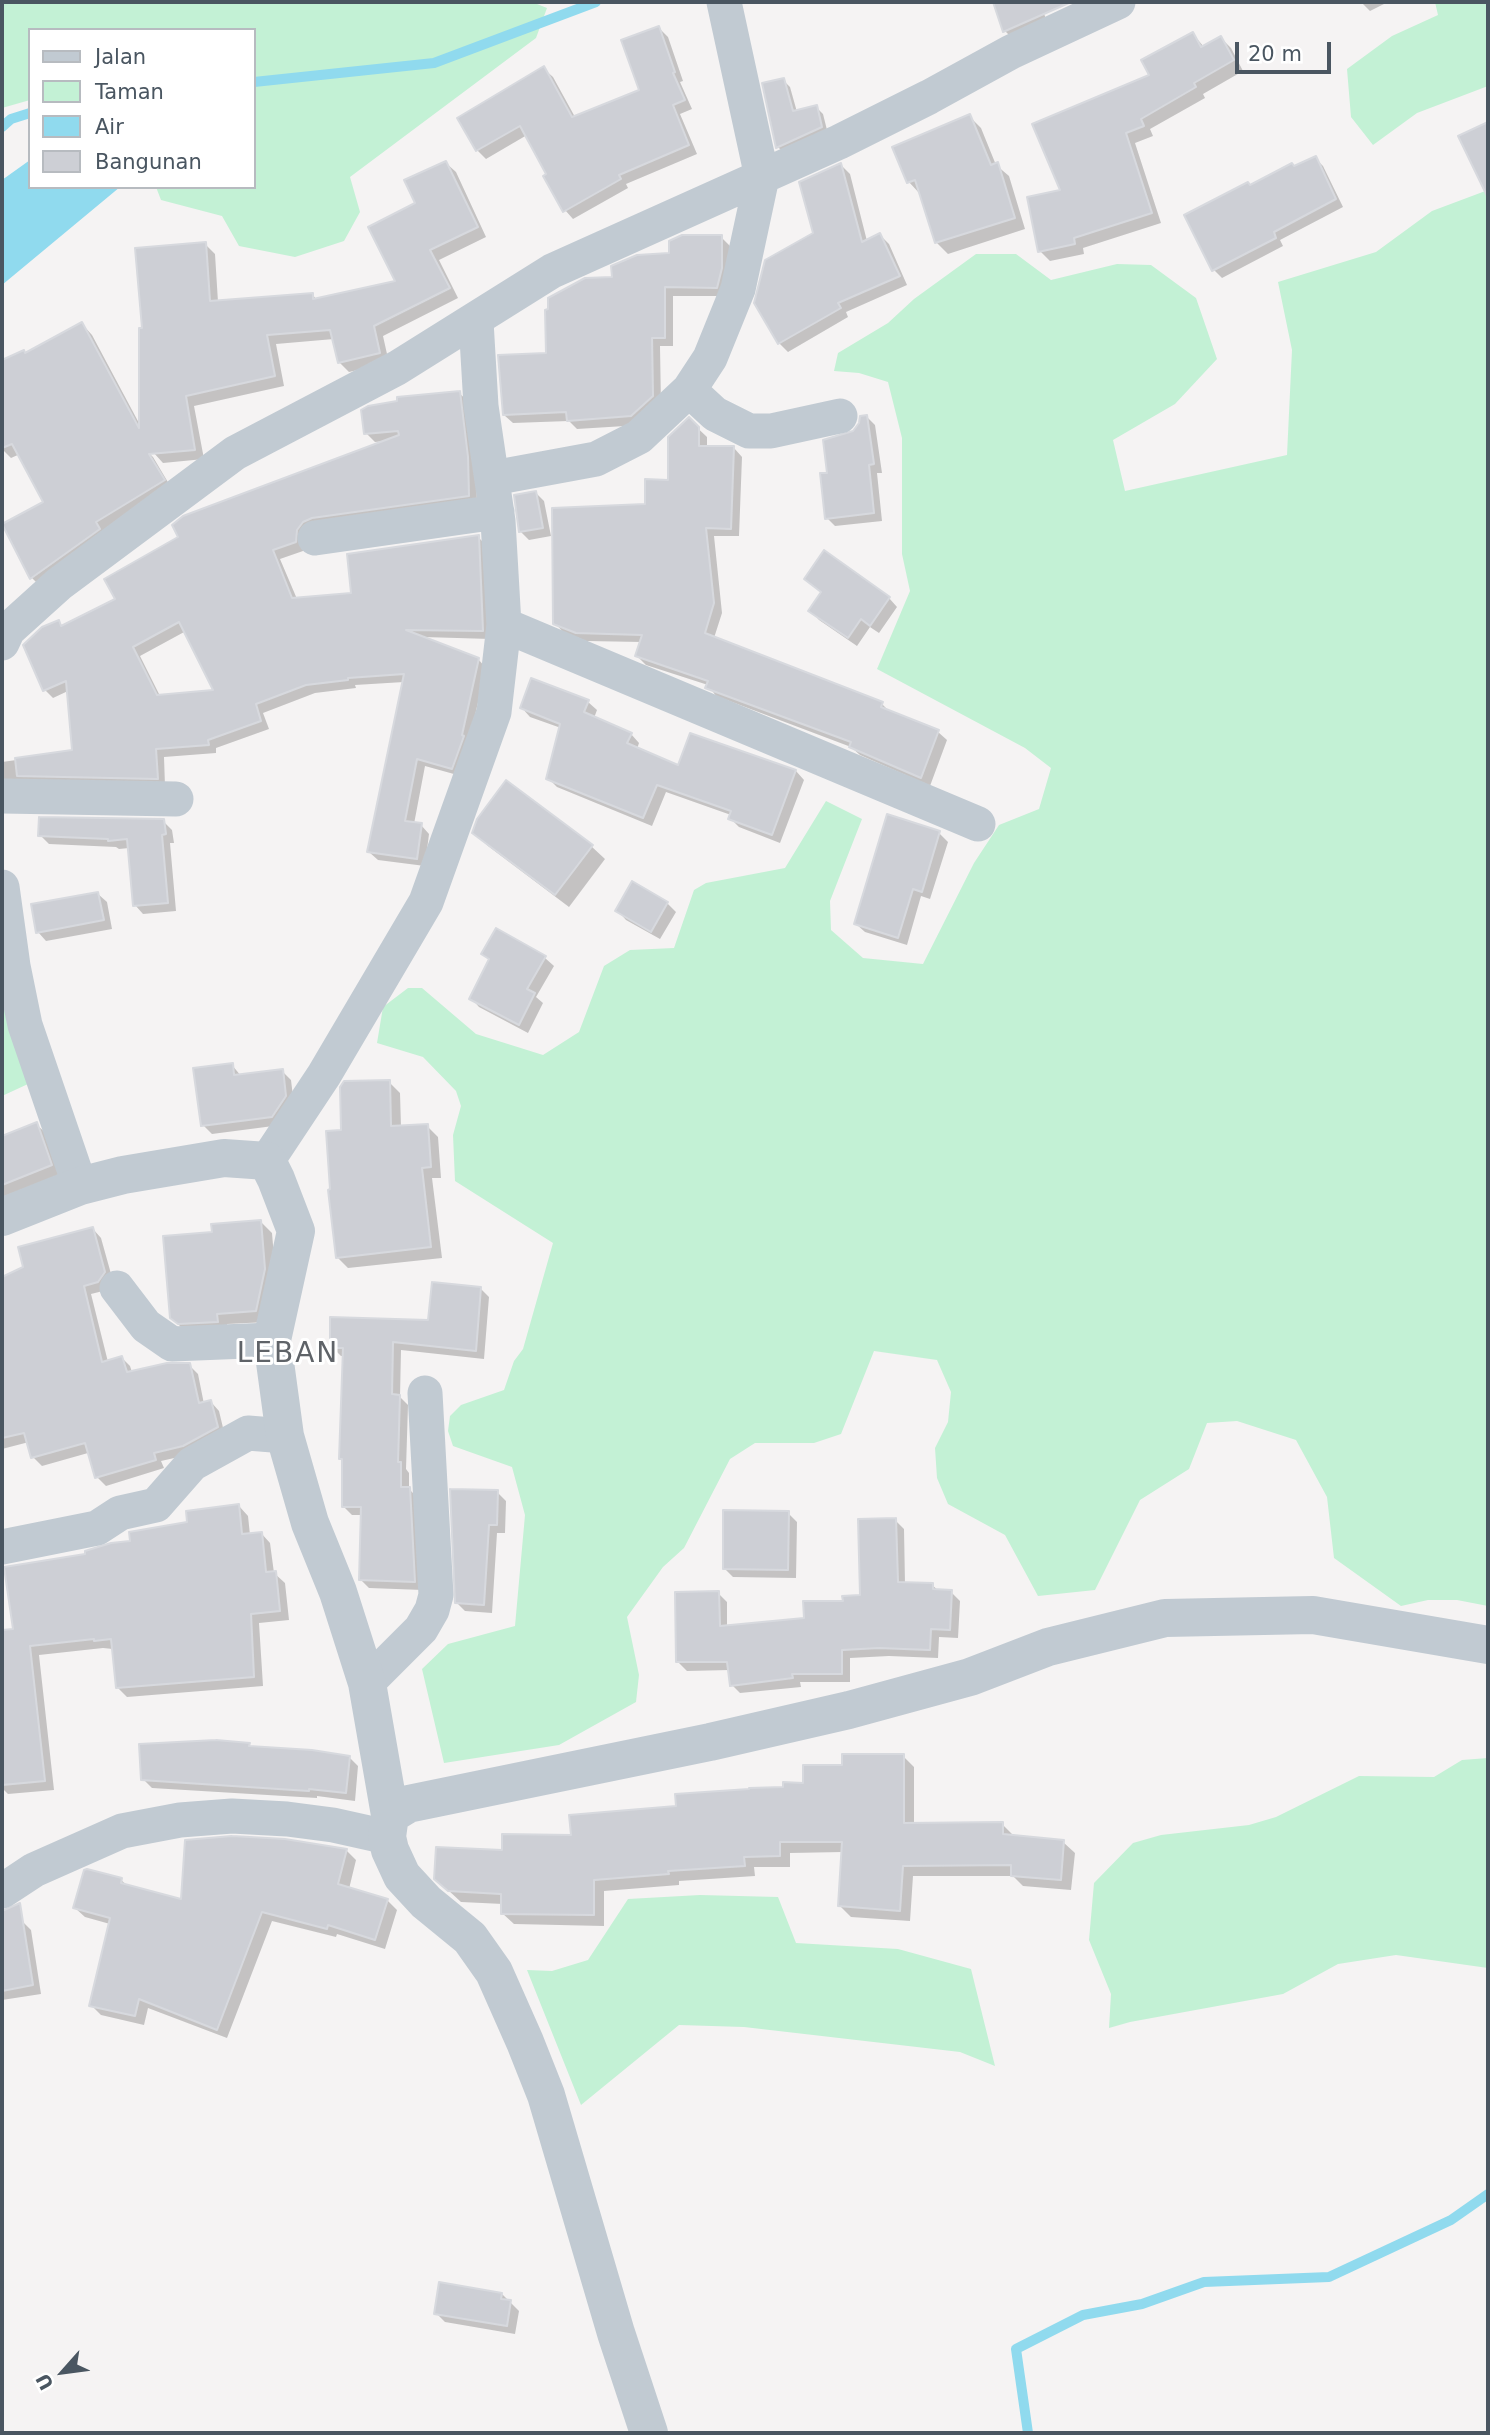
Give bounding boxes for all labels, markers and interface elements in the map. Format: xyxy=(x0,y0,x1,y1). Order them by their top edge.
legend xyxy=(28,28,256,189)
scale bar xyxy=(1238,28,1334,72)
text: 20 m xyxy=(1248,42,1302,66)
text: Jalan xyxy=(95,45,146,69)
text: Taman xyxy=(95,80,164,104)
text: Air xyxy=(95,115,124,139)
text: Bangunan xyxy=(95,150,202,174)
district label: LEBAN xyxy=(237,1338,339,1372)
north arrow xyxy=(28,2337,98,2407)
text: U xyxy=(31,2370,58,2394)

